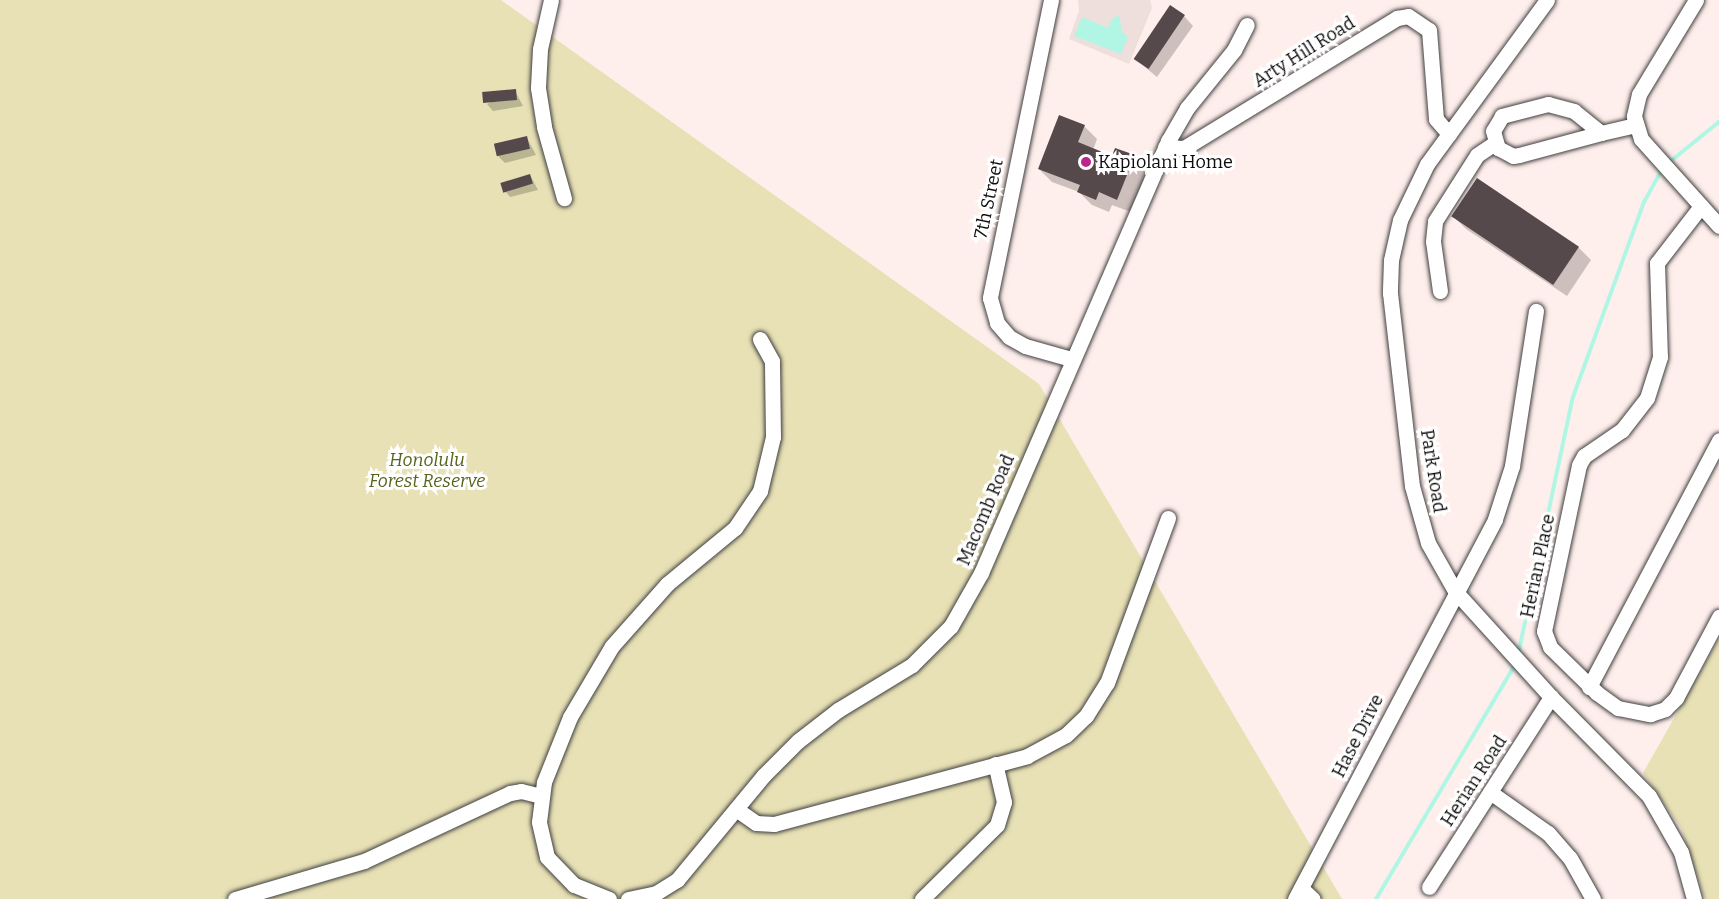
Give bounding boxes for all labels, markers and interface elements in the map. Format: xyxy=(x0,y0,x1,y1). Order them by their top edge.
street label: Arty Hill Road xyxy=(1249,12,1359,92)
place label: Kapiolani Home xyxy=(1098,151,1233,173)
marker: Kapiolani Home xyxy=(1079,155,1093,169)
street label: 7th Street xyxy=(970,157,1008,241)
street label: Park Road xyxy=(1416,428,1450,514)
park label: Honolulu Forest Reserve xyxy=(369,450,485,492)
street label: Macomb Road xyxy=(953,451,1019,569)
street label: Herian Place xyxy=(1516,512,1560,620)
street label: Hase Drive xyxy=(1328,691,1388,781)
street label: Herian Road xyxy=(1437,732,1511,830)

